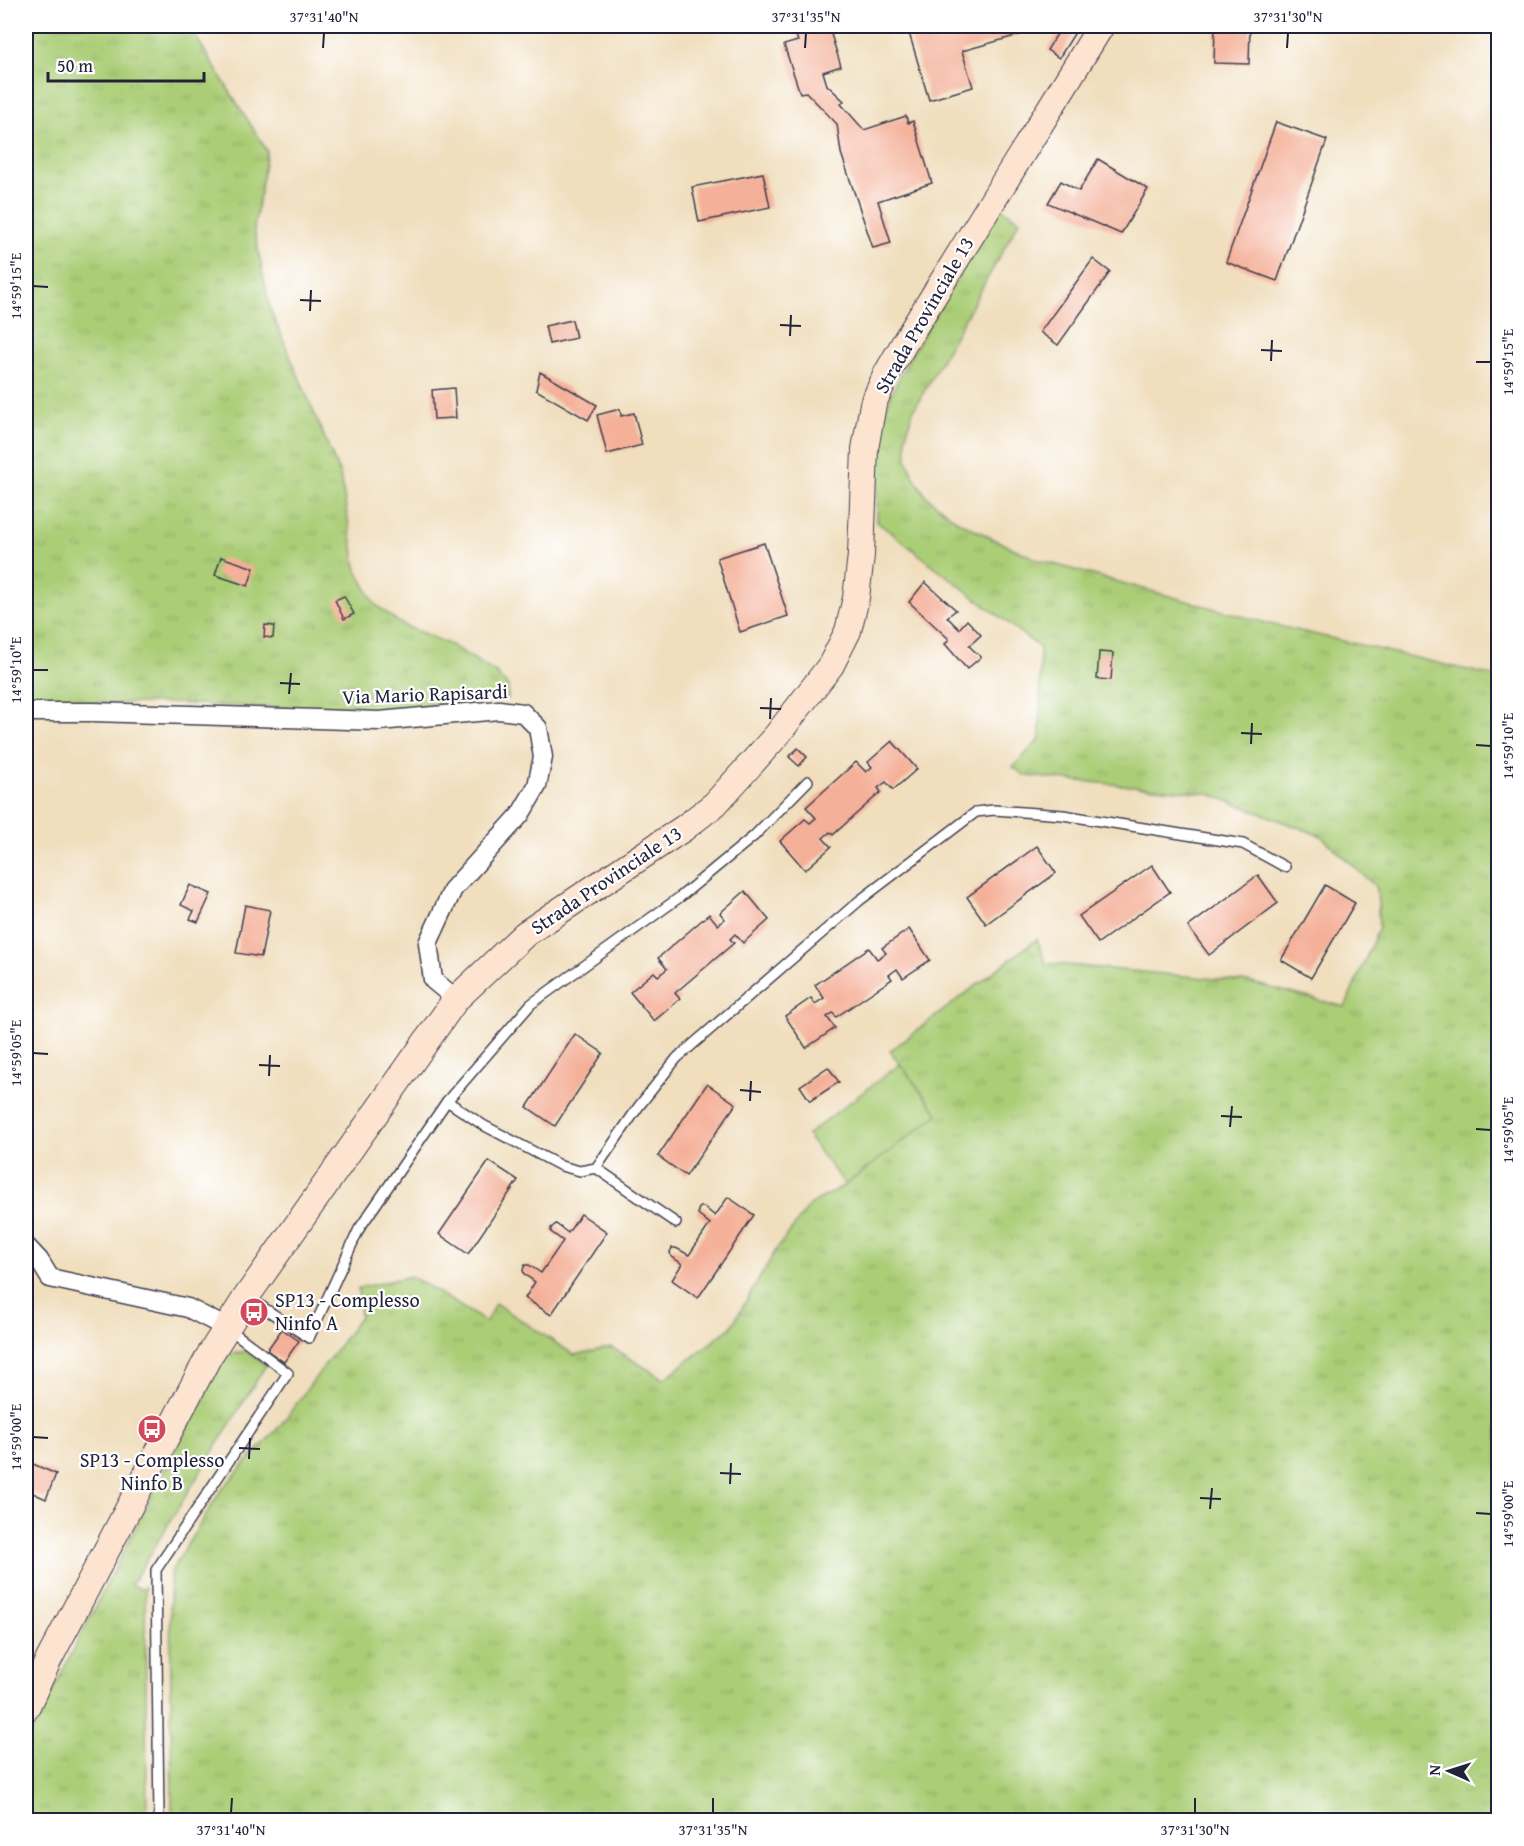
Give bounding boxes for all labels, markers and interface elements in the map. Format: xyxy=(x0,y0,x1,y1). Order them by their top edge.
text: 37°31'40"N xyxy=(290,6,359,27)
text: 37°31'35"N xyxy=(772,6,841,27)
text: 37°31'30"N xyxy=(1254,6,1323,27)
scale bar xyxy=(48,45,204,83)
text: 50 m xyxy=(57,52,93,79)
street label: Strada Provinciale 13 xyxy=(867,231,980,399)
text: 14°59'15"E xyxy=(5,252,26,319)
text: 14°59'15"E xyxy=(1497,328,1518,395)
text: 14°59'10"E xyxy=(5,636,26,703)
street label: Via Mario Rapisardi xyxy=(342,676,509,711)
text: 14°59'10"E xyxy=(1497,712,1518,779)
street label: Strada Provinciale 13 xyxy=(524,818,687,941)
text: 14°59'05"E xyxy=(5,1019,26,1086)
text: 14°59'05"E xyxy=(1497,1096,1518,1163)
place label: SP13 - Complesso Ninfo A xyxy=(275,1285,420,1337)
bus stop icon: SP13 - Complesso Ninfo A xyxy=(238,1296,270,1328)
text: 14°59'00"E xyxy=(5,1403,26,1470)
bus stop icon: SP13 - Complesso Ninfo B xyxy=(136,1413,168,1445)
place label: SP13 - Complesso Ninfo B xyxy=(80,1445,224,1497)
text: 14°59'00"E xyxy=(1497,1480,1518,1547)
north arrow xyxy=(1419,1741,1479,1801)
text: N xyxy=(1422,1764,1446,1776)
text: 37°31'40"N xyxy=(197,1819,266,1840)
text: 37°31'35"N xyxy=(679,1819,748,1840)
text: 37°31'30"N xyxy=(1161,1819,1230,1840)

